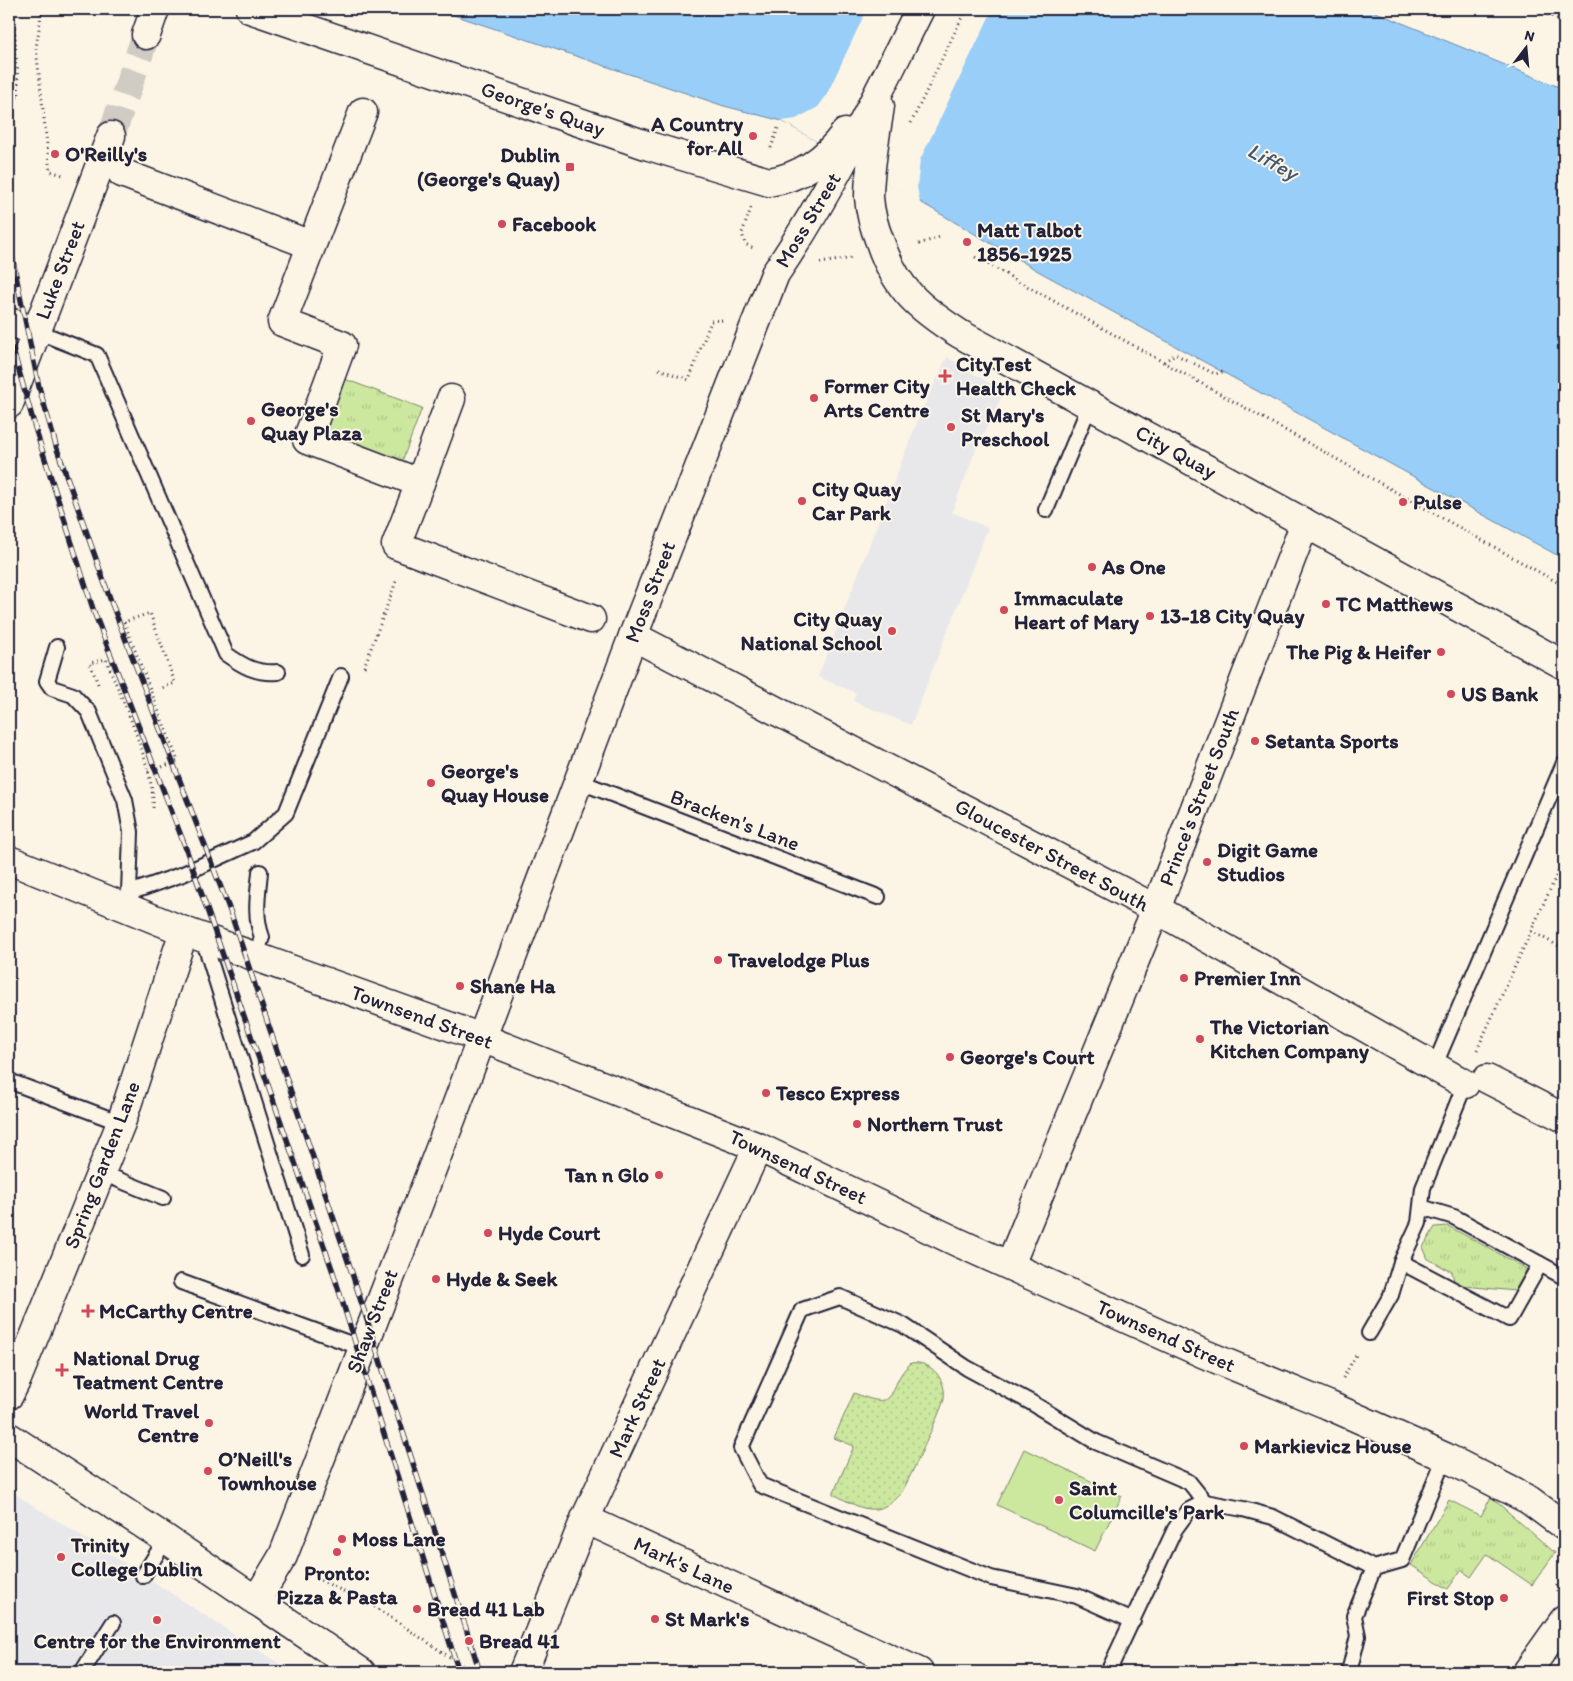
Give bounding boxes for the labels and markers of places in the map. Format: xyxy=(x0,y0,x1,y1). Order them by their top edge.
place label: A Country for All xyxy=(650,111,744,160)
marker: A Country for All xyxy=(747,130,759,142)
place label: O'Reilly's xyxy=(65,141,147,167)
place label: Dublin (George's Quay) xyxy=(417,142,560,192)
marker: O'Reilly's xyxy=(49,148,61,160)
marker: Dublin (George's Quay) xyxy=(564,161,576,173)
place label: Facebook xyxy=(512,211,597,236)
place label: Matt Talbot 1856-1925 xyxy=(977,217,1082,266)
marker: Facebook xyxy=(496,218,508,230)
marker: Matt Talbot 1856-1925 xyxy=(961,236,973,248)
place label: CityTest Health Check xyxy=(956,351,1077,400)
marker: CityTest Health Check xyxy=(938,369,952,383)
place label: Former City Arts Centre xyxy=(823,373,930,422)
marker: Former City Arts Centre xyxy=(808,392,820,404)
place label: George's Quay Plaza xyxy=(261,396,363,446)
place label: St Mary's Preschool xyxy=(961,402,1050,451)
marker: George's Quay Plaza xyxy=(245,415,257,427)
marker: St Mary's Preschool xyxy=(945,421,957,433)
place label: City Quay Car Park xyxy=(812,476,902,525)
place label: Pulse xyxy=(1413,489,1462,514)
marker: City Quay Car Park xyxy=(796,495,808,507)
marker: Pulse xyxy=(1397,496,1409,508)
place label: As One xyxy=(1101,554,1166,579)
marker: As One xyxy=(1086,561,1098,573)
place label: Immaculate Heart of Mary xyxy=(1014,585,1139,635)
place label: TC Matthews xyxy=(1335,591,1453,616)
marker: TC Matthews xyxy=(1320,598,1332,610)
place label: 13-18 City Quay xyxy=(1160,603,1306,629)
marker: Immaculate Heart of Mary xyxy=(998,604,1010,616)
place label: City Quay National School xyxy=(741,606,883,655)
marker: 13-18 City Quay xyxy=(1144,610,1156,622)
marker: City Quay National School xyxy=(886,625,898,637)
place label: The Pig & Heifer xyxy=(1285,639,1432,665)
marker: The Pig & Heifer xyxy=(1435,646,1447,658)
place label: US Bank xyxy=(1461,681,1539,706)
marker: US Bank xyxy=(1445,688,1457,700)
place label: Setanta Sports xyxy=(1265,728,1399,754)
marker: Setanta Sports xyxy=(1249,735,1261,747)
place label: George's Quay House xyxy=(441,758,549,808)
marker: George's Quay House xyxy=(425,777,437,789)
place label: Digit Game Studios xyxy=(1217,837,1318,886)
marker: Digit Game Studios xyxy=(1201,856,1213,868)
place label: Travelodge Plus xyxy=(727,947,870,973)
marker: Travelodge Plus xyxy=(712,954,724,966)
place label: Premier Inn xyxy=(1194,965,1302,990)
marker: Premier Inn xyxy=(1178,972,1190,984)
place label: Shane Ha xyxy=(470,973,556,998)
marker: Shane Ha xyxy=(454,980,466,992)
place label: The Victorian Kitchen Company xyxy=(1209,1014,1369,1064)
marker: The Victorian Kitchen Company xyxy=(1194,1033,1206,1045)
place label: George's Court xyxy=(960,1044,1094,1070)
marker: George's Court xyxy=(944,1051,956,1063)
place label: Tesco Express xyxy=(775,1080,900,1106)
marker: Tesco Express xyxy=(760,1087,772,1099)
place label: Northern Trust xyxy=(867,1111,1003,1136)
marker: Northern Trust xyxy=(851,1118,863,1130)
place label: Tan n Glo xyxy=(564,1162,649,1187)
marker: Tan n Glo xyxy=(653,1169,665,1181)
place label: Hyde Court xyxy=(498,1220,601,1246)
marker: Hyde Court xyxy=(482,1227,494,1239)
place label: Hyde & Seek xyxy=(446,1266,559,1292)
marker: Hyde & Seek xyxy=(430,1273,442,1285)
place label: McCarthy Centre xyxy=(99,1298,253,1324)
marker: McCarthy Centre xyxy=(81,1304,95,1318)
place label: National Drug Teatment Centre xyxy=(72,1345,223,1394)
marker: National Drug Teatment Centre xyxy=(55,1363,69,1377)
place label: World Travel Centre xyxy=(84,1398,200,1447)
marker: World Travel Centre xyxy=(203,1417,215,1429)
place label: Markievicz House xyxy=(1254,1433,1412,1458)
marker: Markievicz House xyxy=(1238,1440,1250,1452)
place label: O’Neill's Townhouse xyxy=(217,1446,317,1495)
marker: O’Neill's Townhouse xyxy=(202,1465,214,1477)
place label: Saint Columcille's Park xyxy=(1069,1475,1224,1524)
marker: Saint Columcille's Park xyxy=(1053,1494,1065,1506)
place label: Moss Lane xyxy=(352,1526,446,1551)
place label: Trinity College Dublin xyxy=(70,1532,202,1582)
marker: Moss Lane xyxy=(336,1533,348,1545)
marker: Pronto: Pizza & Pasta xyxy=(331,1546,343,1558)
marker: Trinity College Dublin xyxy=(55,1551,67,1563)
place label: Pronto: Pizza & Pasta xyxy=(276,1560,399,1609)
place label: First Stop xyxy=(1407,1585,1494,1611)
marker: First Stop xyxy=(1498,1592,1510,1604)
place label: Bread 41 Lab xyxy=(427,1596,545,1621)
marker: Bread 41 Lab xyxy=(411,1603,423,1615)
place label: St Mark's xyxy=(665,1606,749,1631)
marker: St Mark's xyxy=(649,1613,661,1625)
marker: Centre for the Environment xyxy=(151,1614,163,1626)
place label: Centre for the Environment xyxy=(34,1628,281,1653)
place label: Bread 41 xyxy=(479,1628,560,1653)
marker: Bread 41 xyxy=(463,1635,475,1647)

